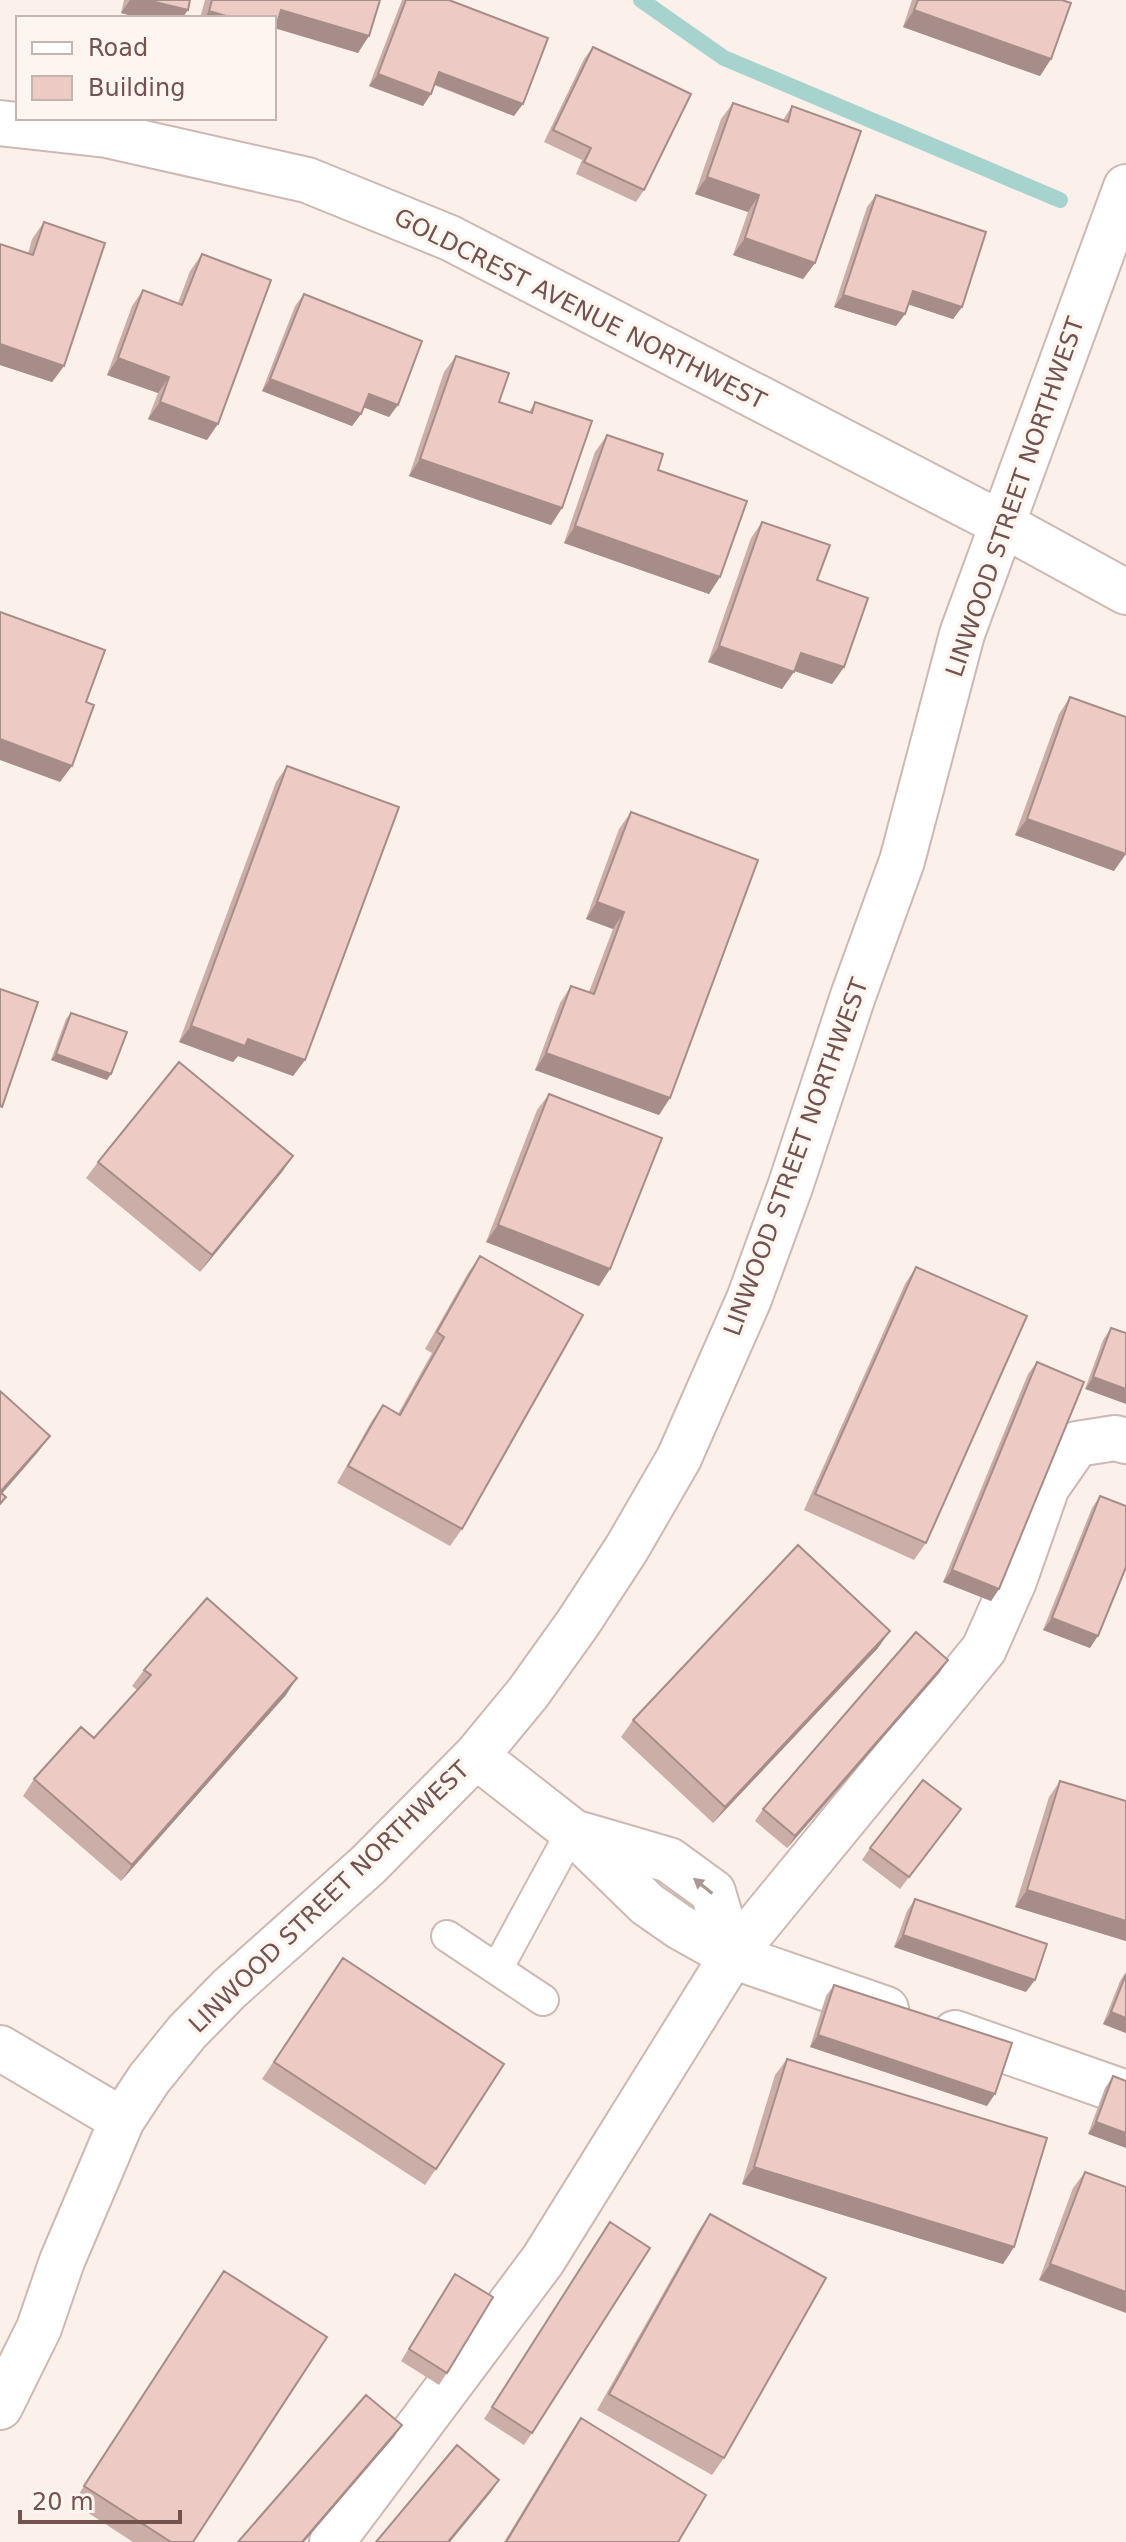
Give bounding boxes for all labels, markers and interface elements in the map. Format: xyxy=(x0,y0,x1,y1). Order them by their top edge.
legend xyxy=(16,16,276,120)
text: Road xyxy=(88,34,148,62)
text: Building xyxy=(88,74,185,102)
street label: GOLDCREST AVENUE NORTHWEST xyxy=(389,203,771,415)
street label: LINWOOD STREET NORTHWEST xyxy=(940,313,1090,680)
street label: LINWOOD STREET NORTHWEST xyxy=(718,974,874,1340)
street label: LINWOOD STREET NORTHWEST xyxy=(183,1755,475,2039)
one-way arrow xyxy=(692,1877,713,1894)
scale bar xyxy=(20,2474,180,2524)
text: 20 m xyxy=(32,2488,94,2516)

